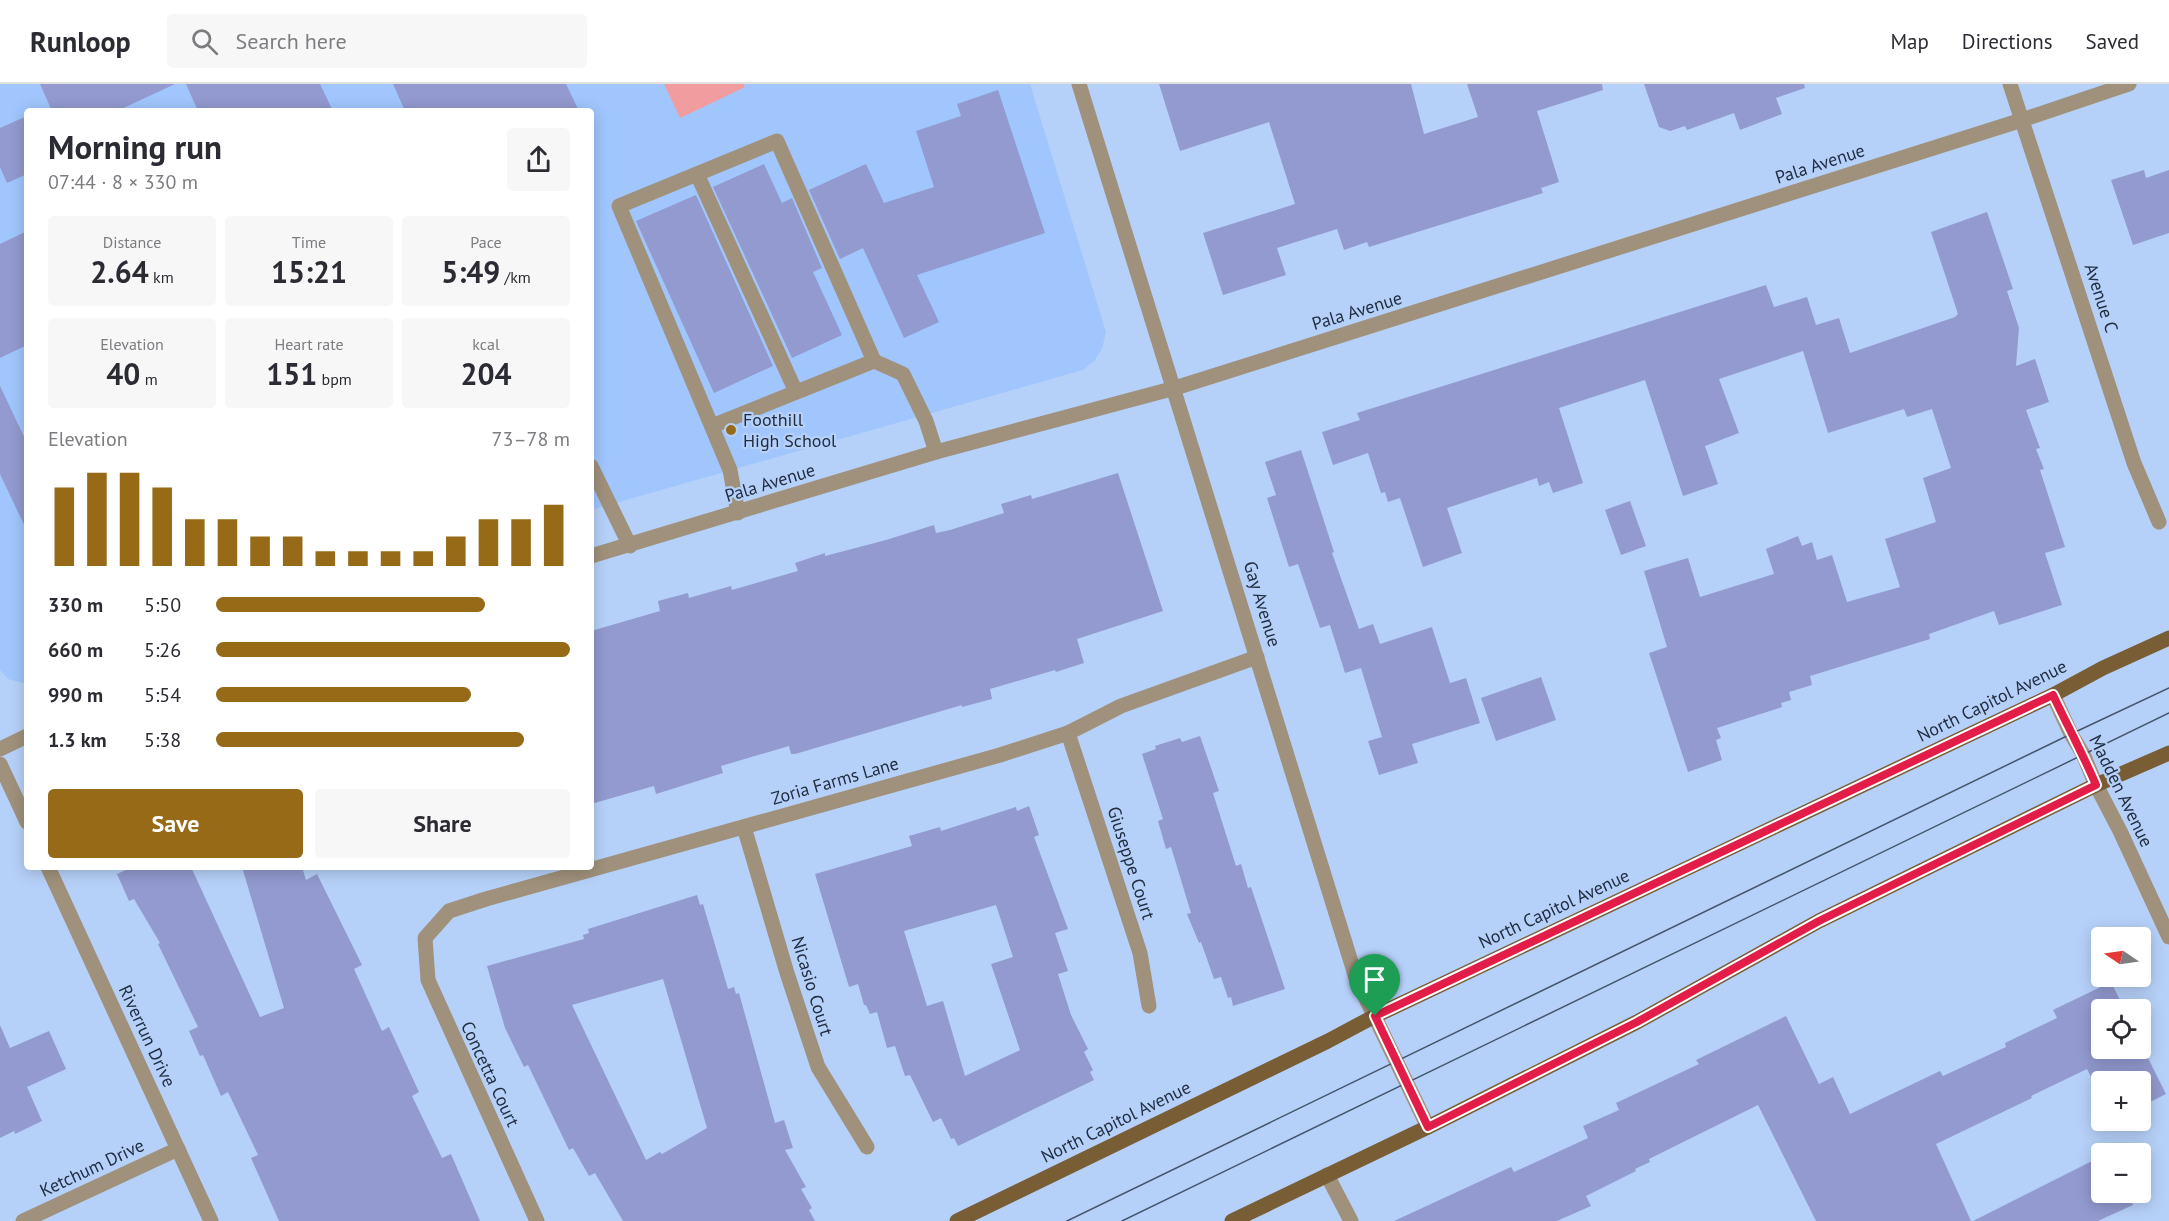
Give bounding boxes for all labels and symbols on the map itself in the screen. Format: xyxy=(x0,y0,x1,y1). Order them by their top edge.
street label: Pala Avenue xyxy=(1772,138,1868,189)
street label: Avenue C xyxy=(2080,260,2123,335)
street label: Pala Avenue xyxy=(1309,286,1405,335)
place label: Foothill High School xyxy=(743,408,837,452)
marker: Foothill High School xyxy=(724,423,738,437)
street label: Pala Avenue xyxy=(722,458,818,507)
street label: Gay Avenue xyxy=(1239,558,1286,649)
street label: North Capitol Avenue xyxy=(1913,654,2070,747)
street label: Madden Avenue xyxy=(2084,731,2159,851)
street label: Zoria Farms Lane xyxy=(769,751,901,810)
street label: Giuseppe Court xyxy=(1102,803,1161,922)
street label: North Capitol Avenue xyxy=(1475,863,1633,954)
north arrow xyxy=(2091,927,2151,987)
street label: Nicasio Court xyxy=(786,933,838,1038)
pin xyxy=(1349,954,1400,1016)
street label: Riverrun Drive xyxy=(114,981,181,1091)
street label: Concetta Court xyxy=(456,1017,525,1130)
street label: North Capitol Avenue xyxy=(1037,1075,1194,1168)
street label: Ketchum Drive xyxy=(36,1133,148,1202)

